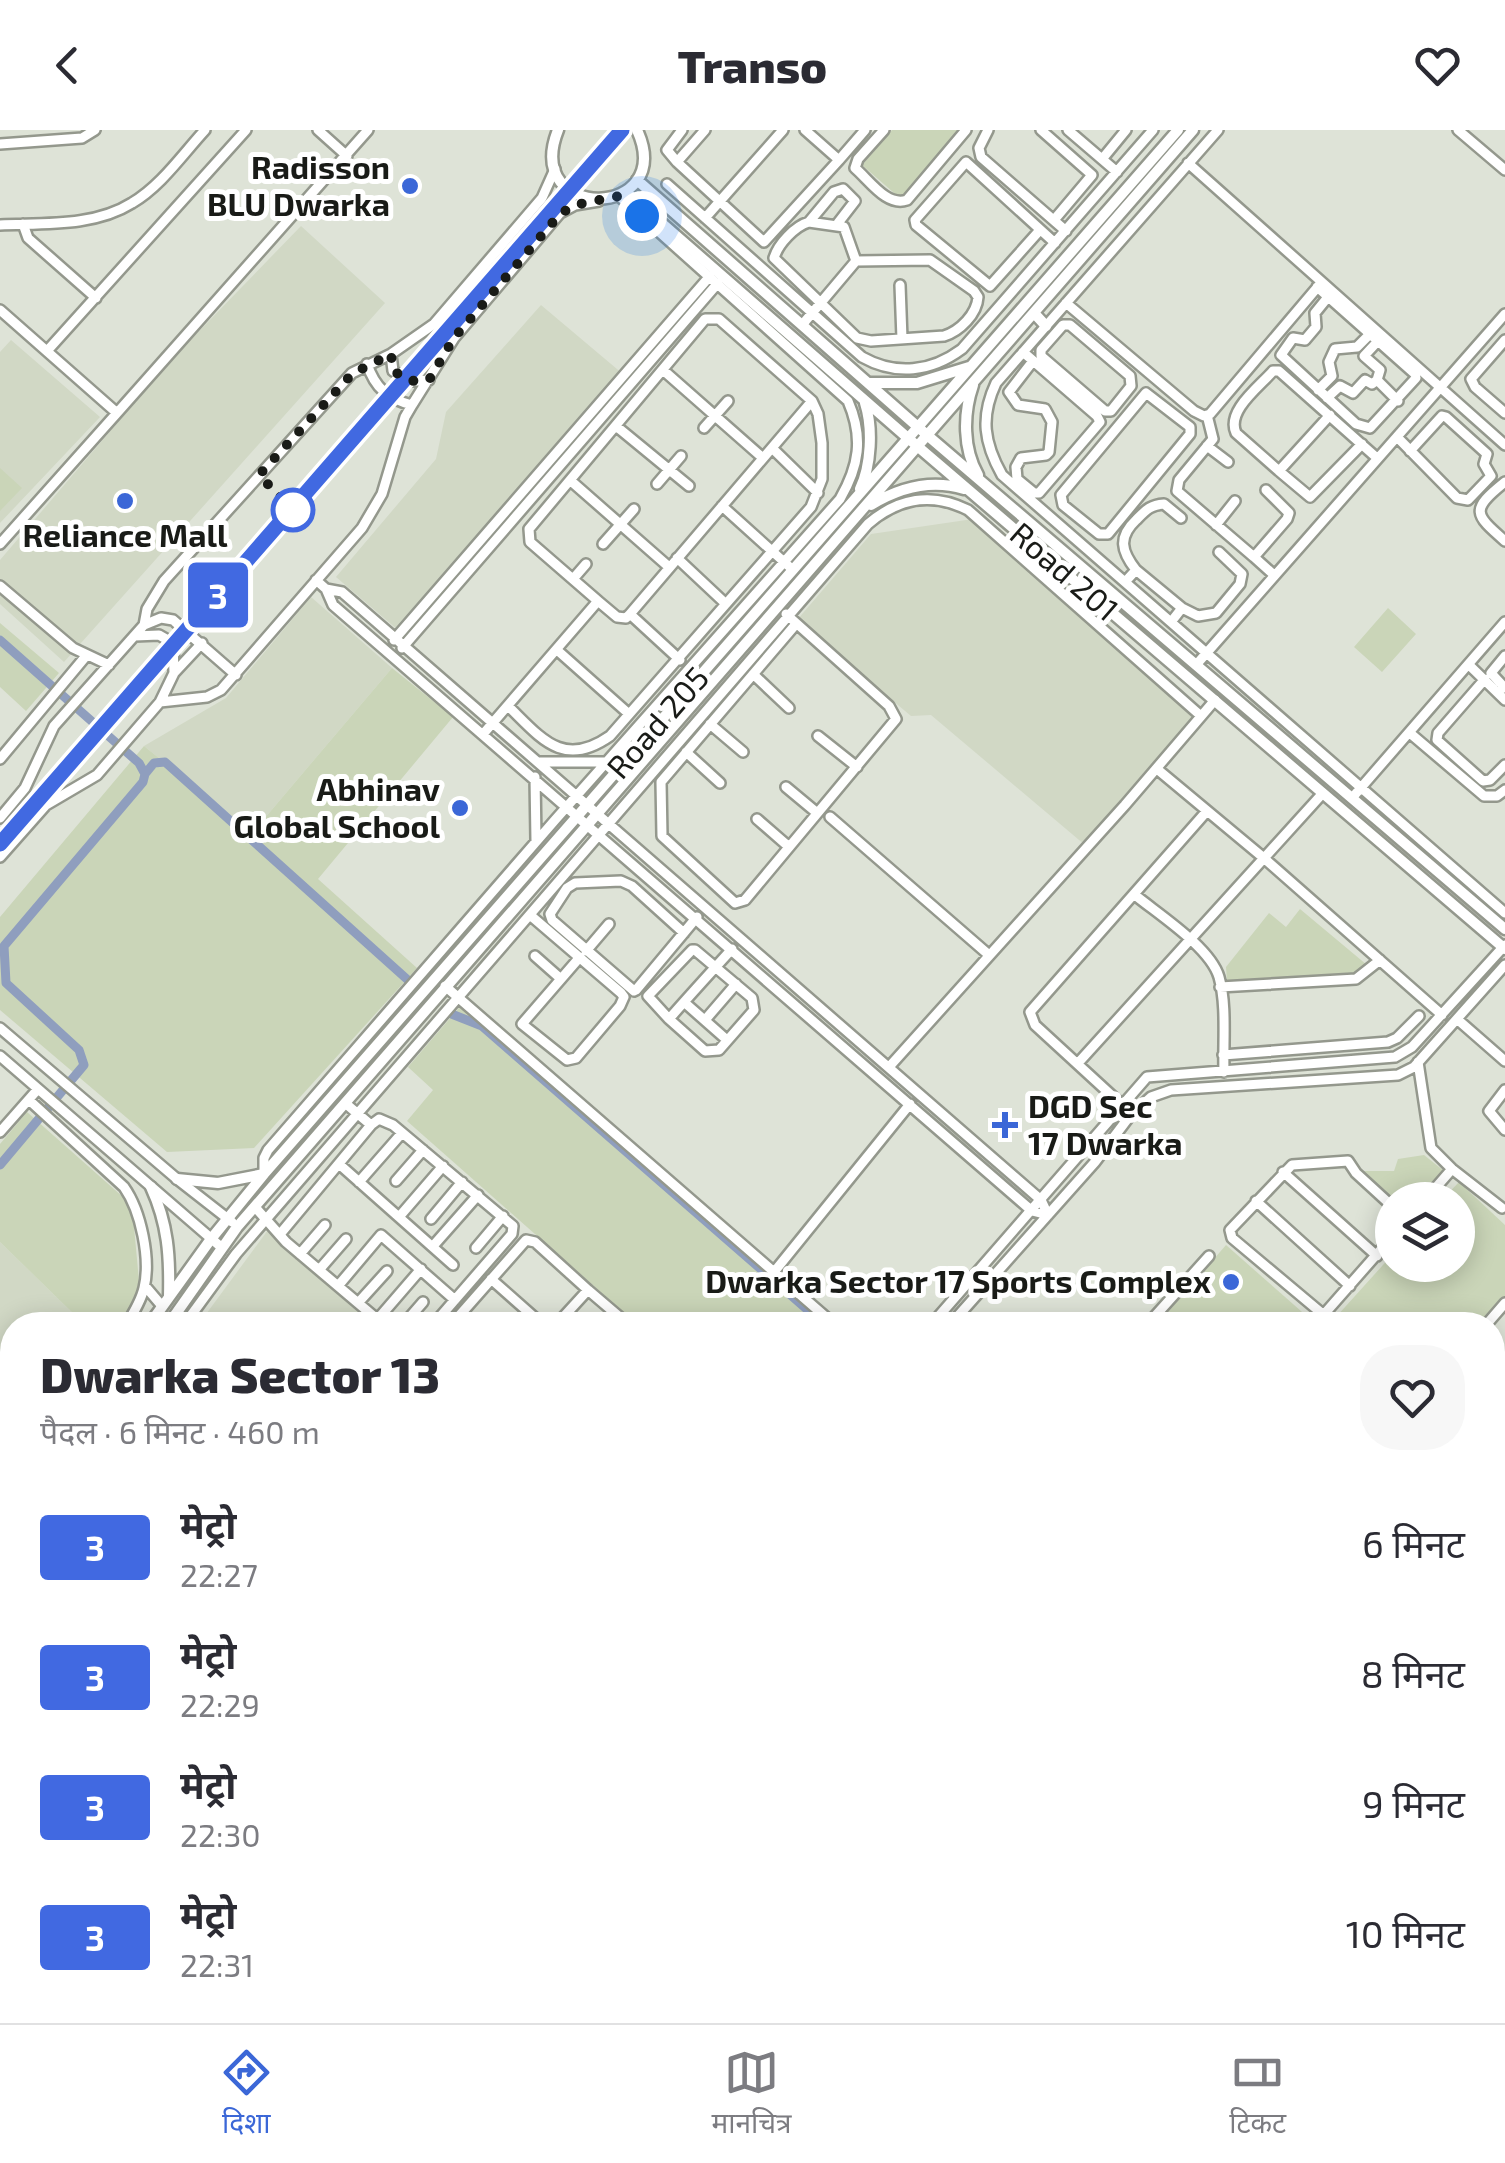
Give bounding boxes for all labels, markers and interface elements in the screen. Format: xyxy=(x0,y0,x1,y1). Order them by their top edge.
icon: back xyxy=(40,38,95,93)
text: Transo xyxy=(678,38,827,92)
icon: heart xyxy=(1410,38,1465,93)
place label: Radisson BLU Dwarka xyxy=(207,147,390,222)
marker: Radisson BLU Dwarka xyxy=(399,175,421,197)
your location xyxy=(617,191,667,241)
unlabelled marker xyxy=(272,489,314,531)
marker: Reliance Mall xyxy=(114,490,136,512)
street label: Road 201 xyxy=(1003,513,1127,628)
place label: Reliance Mall xyxy=(23,515,228,553)
line badge: 3 xyxy=(186,562,250,628)
text: 3 xyxy=(208,574,228,616)
street label: Road 205 xyxy=(598,658,715,785)
place label: Abhinav Global School xyxy=(233,769,441,844)
marker: Abhinav Global School xyxy=(449,797,471,819)
place label: DGD Sec 17 Dwarka xyxy=(1028,1086,1183,1161)
marker: DGD Sec 17 Dwarka xyxy=(992,1112,1018,1138)
map controls xyxy=(1375,1182,1475,1282)
button: layers xyxy=(1375,1182,1475,1282)
place label: Dwarka Sector 17 Sports Complex xyxy=(705,1261,1211,1299)
marker: Dwarka Sector 17 Sports Complex xyxy=(1220,1271,1242,1293)
text: Dwarka Sector 13 xyxy=(40,1345,440,1403)
button: heart xyxy=(1360,1345,1465,1450)
text: पैदल · 6 मिनट · 460 m xyxy=(40,1412,320,1450)
text: मेट्रो xyxy=(180,1501,236,1547)
text: 6 मिनट xyxy=(1362,1520,1465,1566)
text: 3 xyxy=(85,1526,105,1568)
text: 22:27 xyxy=(180,1555,258,1593)
text: मेट्रो xyxy=(180,1631,236,1677)
text: 8 मिनट xyxy=(1361,1650,1465,1696)
text: 3 xyxy=(85,1656,105,1698)
text: 22:29 xyxy=(180,1685,260,1723)
text: मेट्रो xyxy=(180,1761,236,1807)
text: 9 मिनट xyxy=(1362,1780,1465,1826)
text: 3 xyxy=(85,1786,105,1828)
text: 22:30 xyxy=(180,1815,261,1853)
text: मेट्रो xyxy=(180,1891,236,1937)
text: 10 मिनट xyxy=(1346,1910,1465,1956)
text: 3 xyxy=(85,1916,105,1958)
text: 22:31 xyxy=(180,1945,254,1983)
tab: दिशा xyxy=(219,2045,274,2144)
tab: मानचित्र xyxy=(711,2045,792,2144)
tab: टिकट xyxy=(1229,2045,1286,2144)

